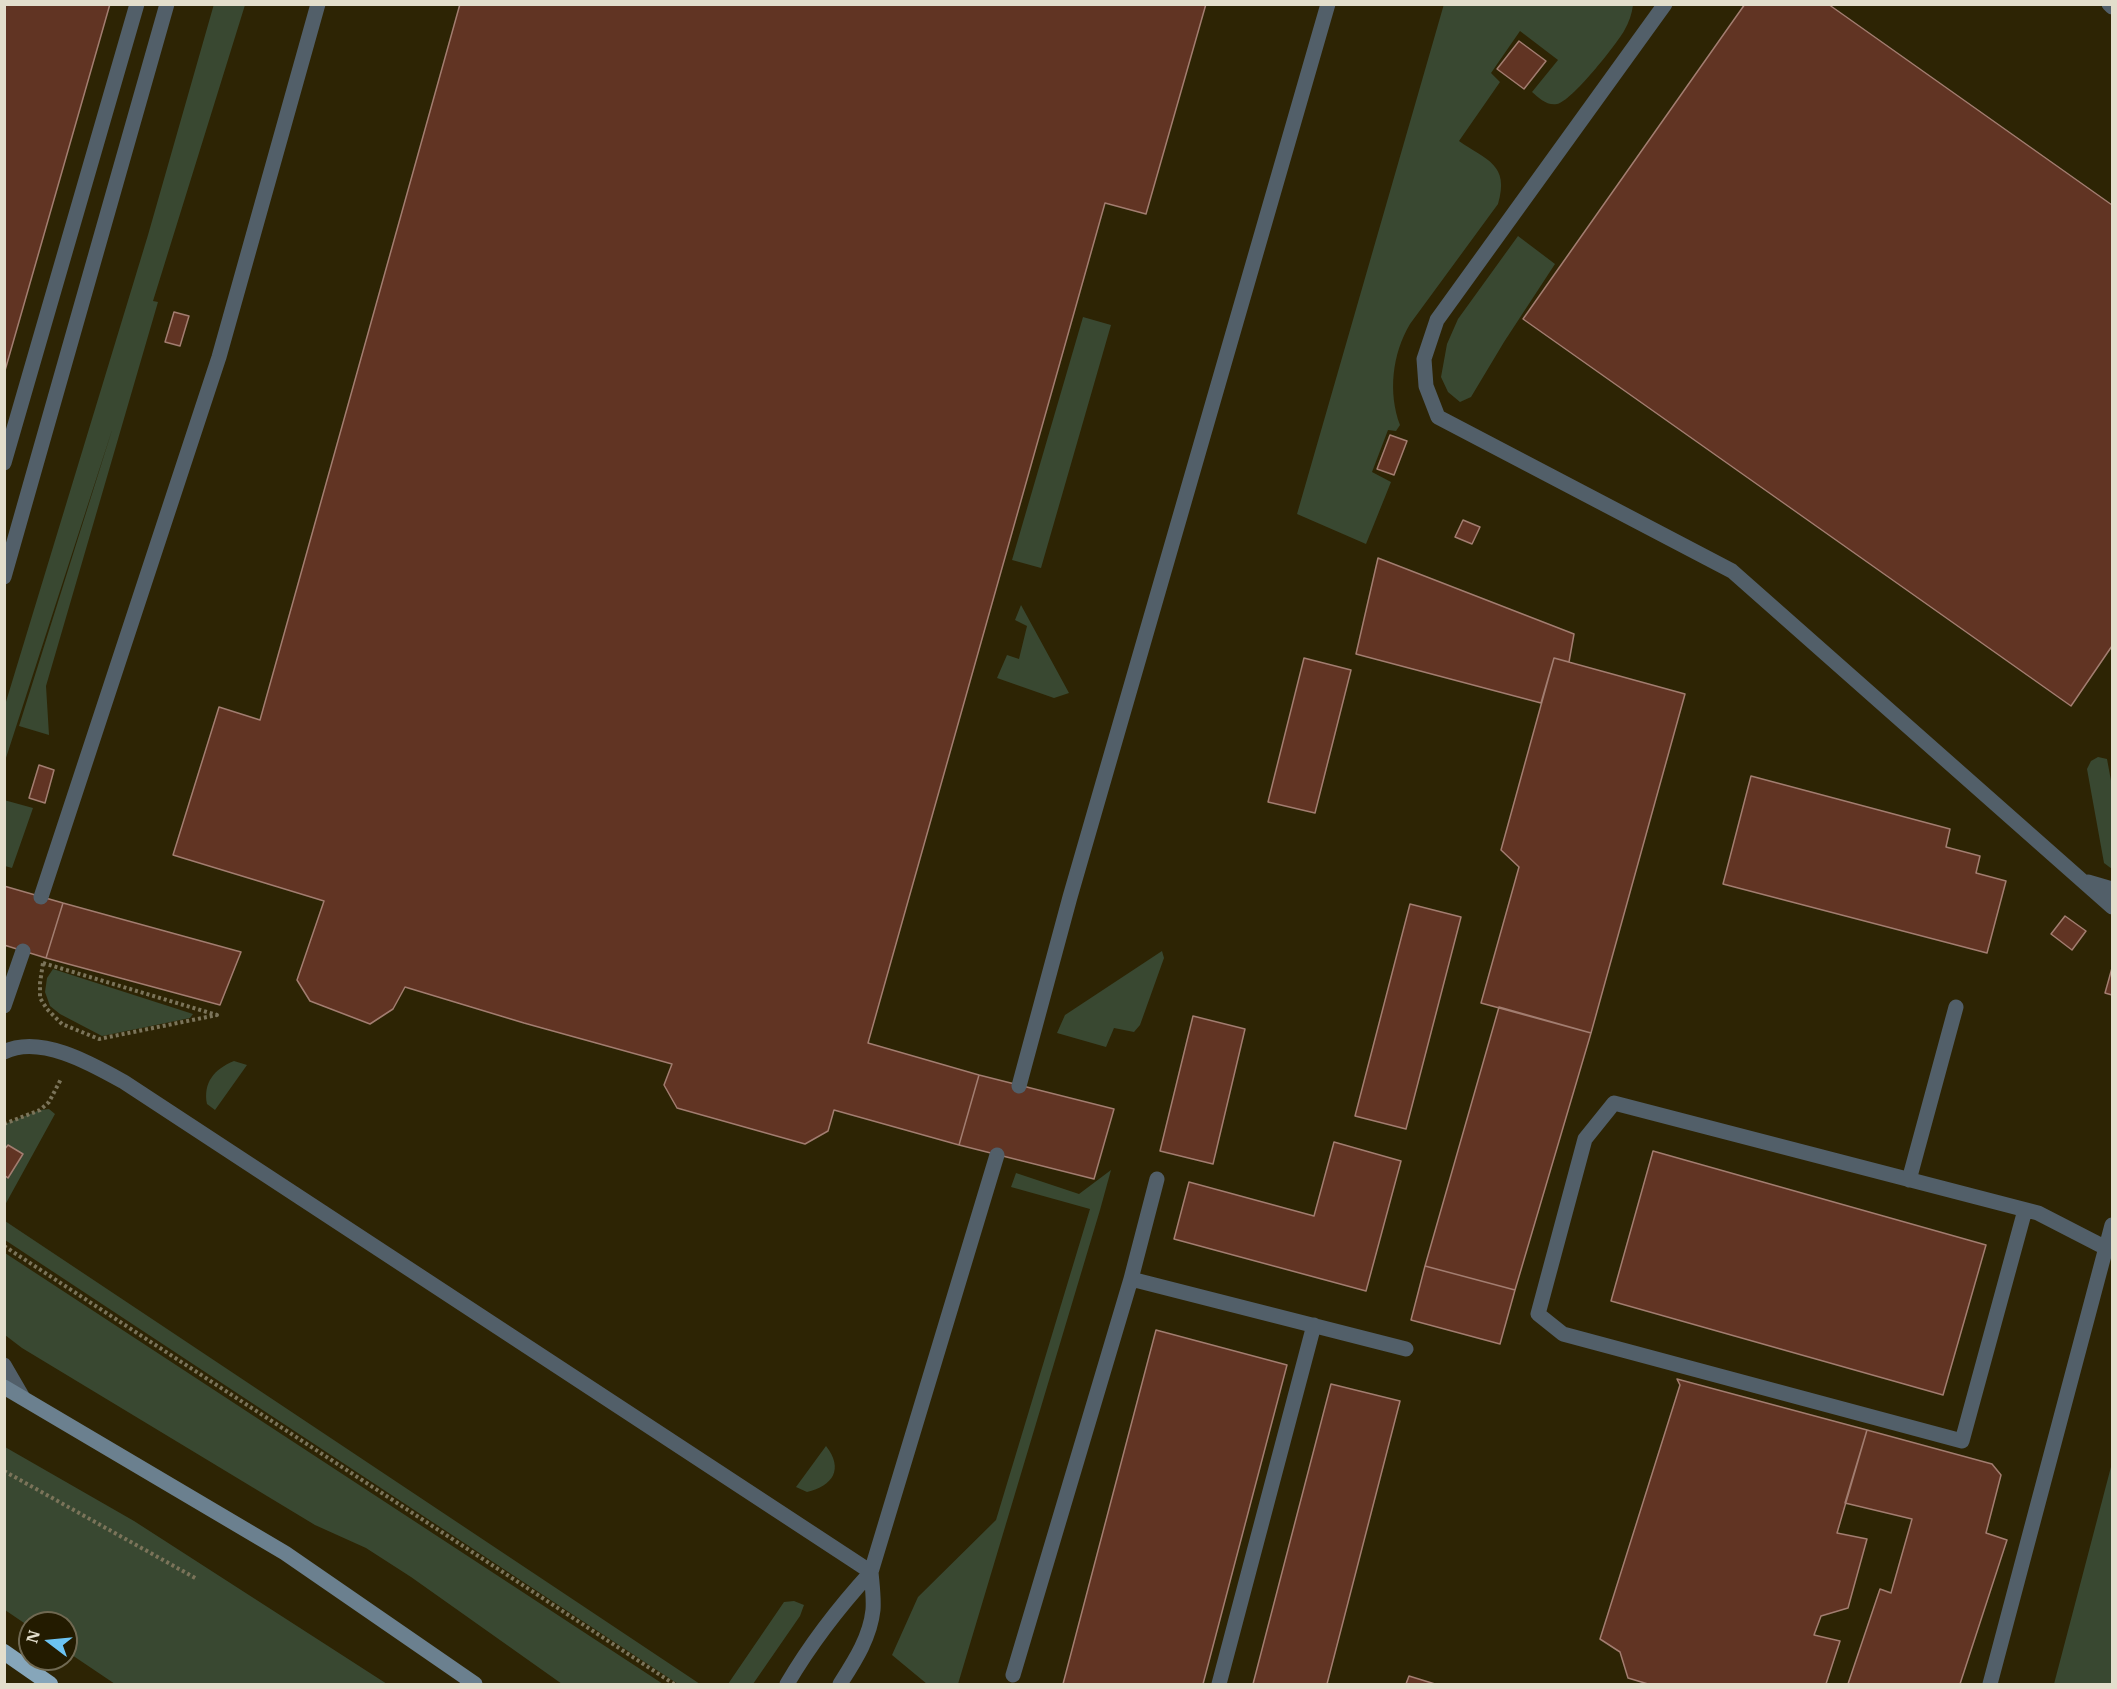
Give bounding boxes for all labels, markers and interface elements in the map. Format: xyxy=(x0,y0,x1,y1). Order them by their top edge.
north arrow xyxy=(18,1611,78,1671)
text: N xyxy=(21,1628,44,1645)

